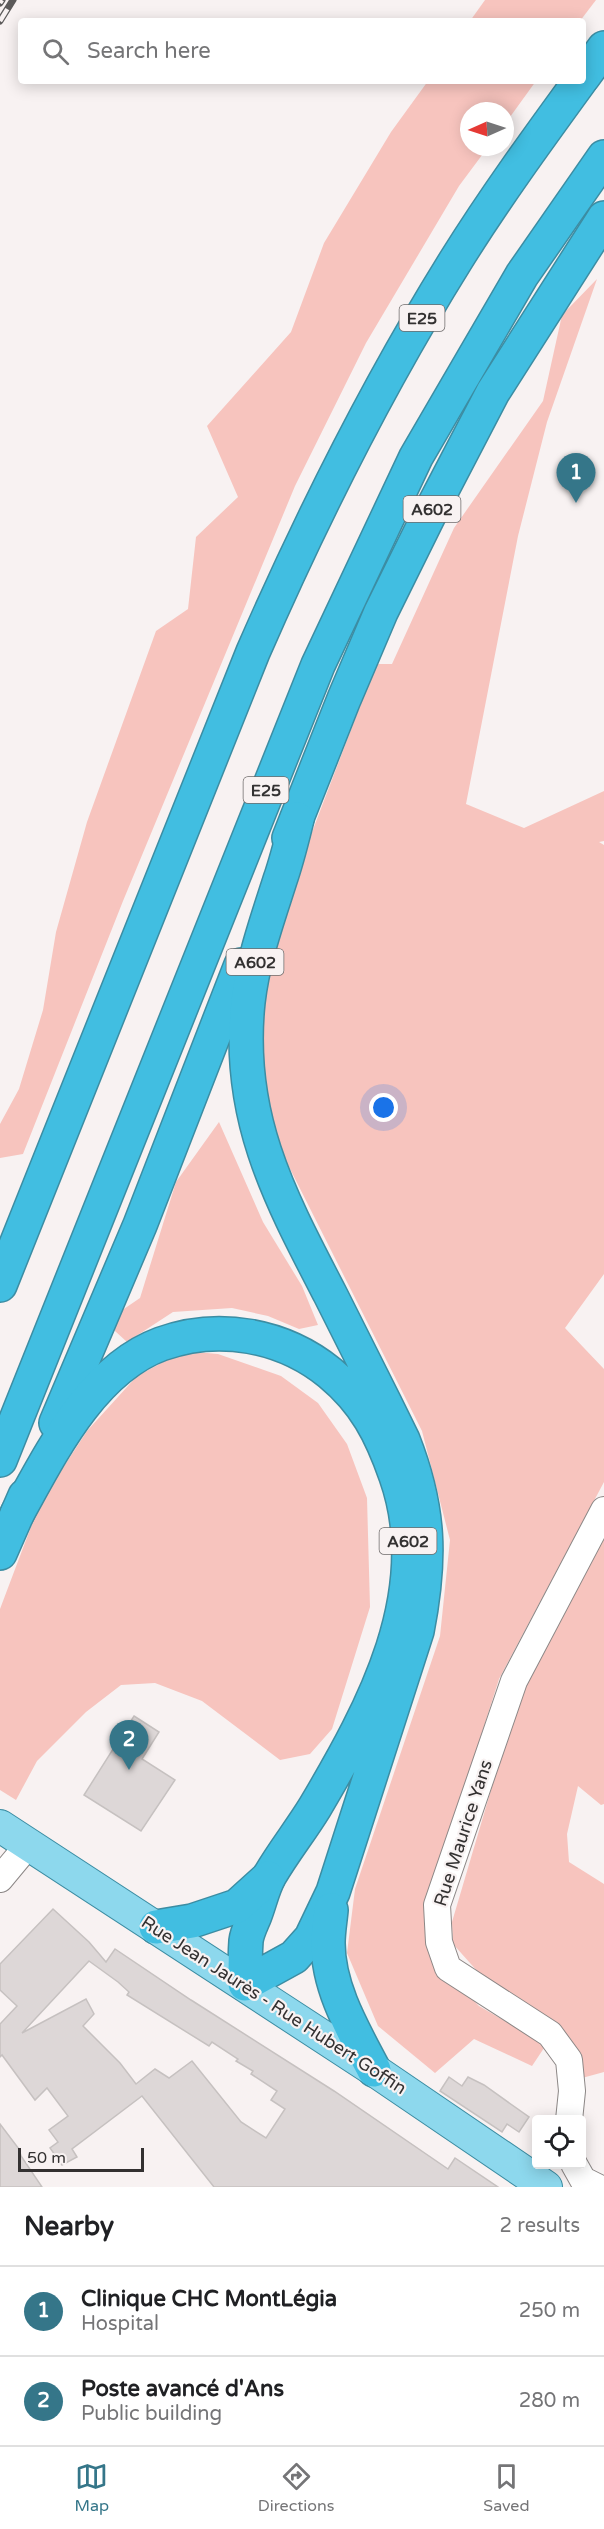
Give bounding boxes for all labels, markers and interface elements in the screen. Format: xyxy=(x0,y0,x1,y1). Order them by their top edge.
search box xyxy=(18,18,586,84)
icon: search xyxy=(39,35,72,68)
text: Search here xyxy=(87,38,211,64)
north arrow xyxy=(460,102,514,156)
road number: E25 xyxy=(400,305,444,331)
pin: 1 xyxy=(556,454,596,503)
road number: A602 xyxy=(404,496,460,522)
road number: E25 xyxy=(244,777,288,803)
road number: A602 xyxy=(226,949,284,975)
your location xyxy=(369,1093,398,1122)
road number: A602 xyxy=(380,1528,436,1554)
pin: 2 xyxy=(110,1720,148,1770)
street label: Rue Maurice Yans xyxy=(429,1757,497,1909)
street label: Rue Jean Jaurès - Rue Hubert Goffin xyxy=(137,1911,411,2099)
map controls xyxy=(532,2115,586,2169)
button: locate xyxy=(532,2115,586,2169)
scale bar xyxy=(18,2145,144,2172)
text: 50 m xyxy=(27,2148,66,2168)
text: Nearby xyxy=(24,2211,114,2242)
text: 2 results xyxy=(500,2214,580,2238)
text: Clinique CHC MontLégia xyxy=(81,2286,337,2312)
text: 1 xyxy=(37,2299,50,2323)
text: 250 m xyxy=(519,2299,580,2323)
text: Hospital xyxy=(81,2312,159,2336)
text: Poste avancé d'Ans xyxy=(81,2376,284,2402)
text: 2 xyxy=(37,2389,50,2413)
text: 280 m xyxy=(519,2389,580,2413)
text: Public building xyxy=(81,2402,222,2426)
tab: Map xyxy=(74,2460,109,2516)
tab: Directions xyxy=(258,2460,334,2516)
tab: Saved xyxy=(483,2460,530,2516)

